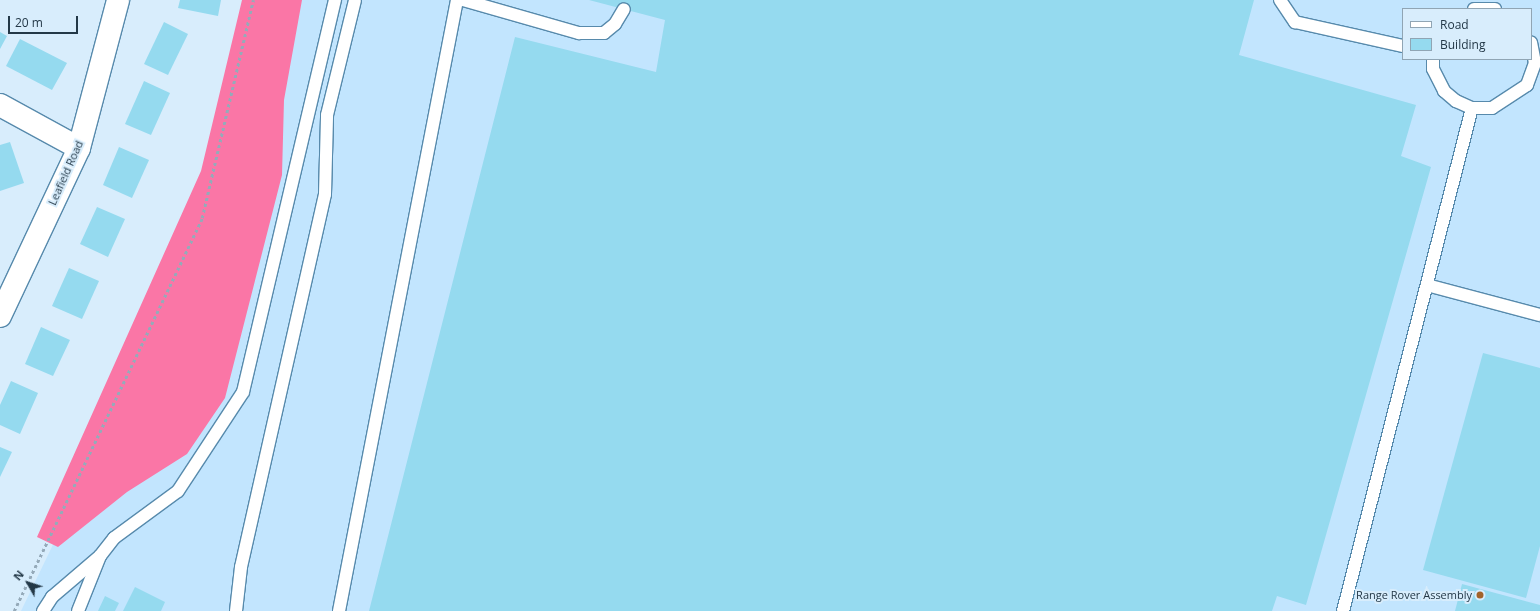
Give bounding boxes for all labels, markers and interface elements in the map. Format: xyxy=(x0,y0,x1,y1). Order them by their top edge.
scale bar xyxy=(10,8,80,34)
legend xyxy=(1402,8,1532,60)
text: 20 m xyxy=(15,14,43,31)
text: Road xyxy=(1440,16,1469,33)
text: Building xyxy=(1440,36,1485,53)
street label: Leafield Road xyxy=(46,139,86,207)
north arrow xyxy=(8,563,48,603)
text: N xyxy=(10,567,27,583)
place label: Range Rover Assembly xyxy=(1356,588,1472,602)
marker: Range Rover Assembly xyxy=(1475,590,1485,600)

